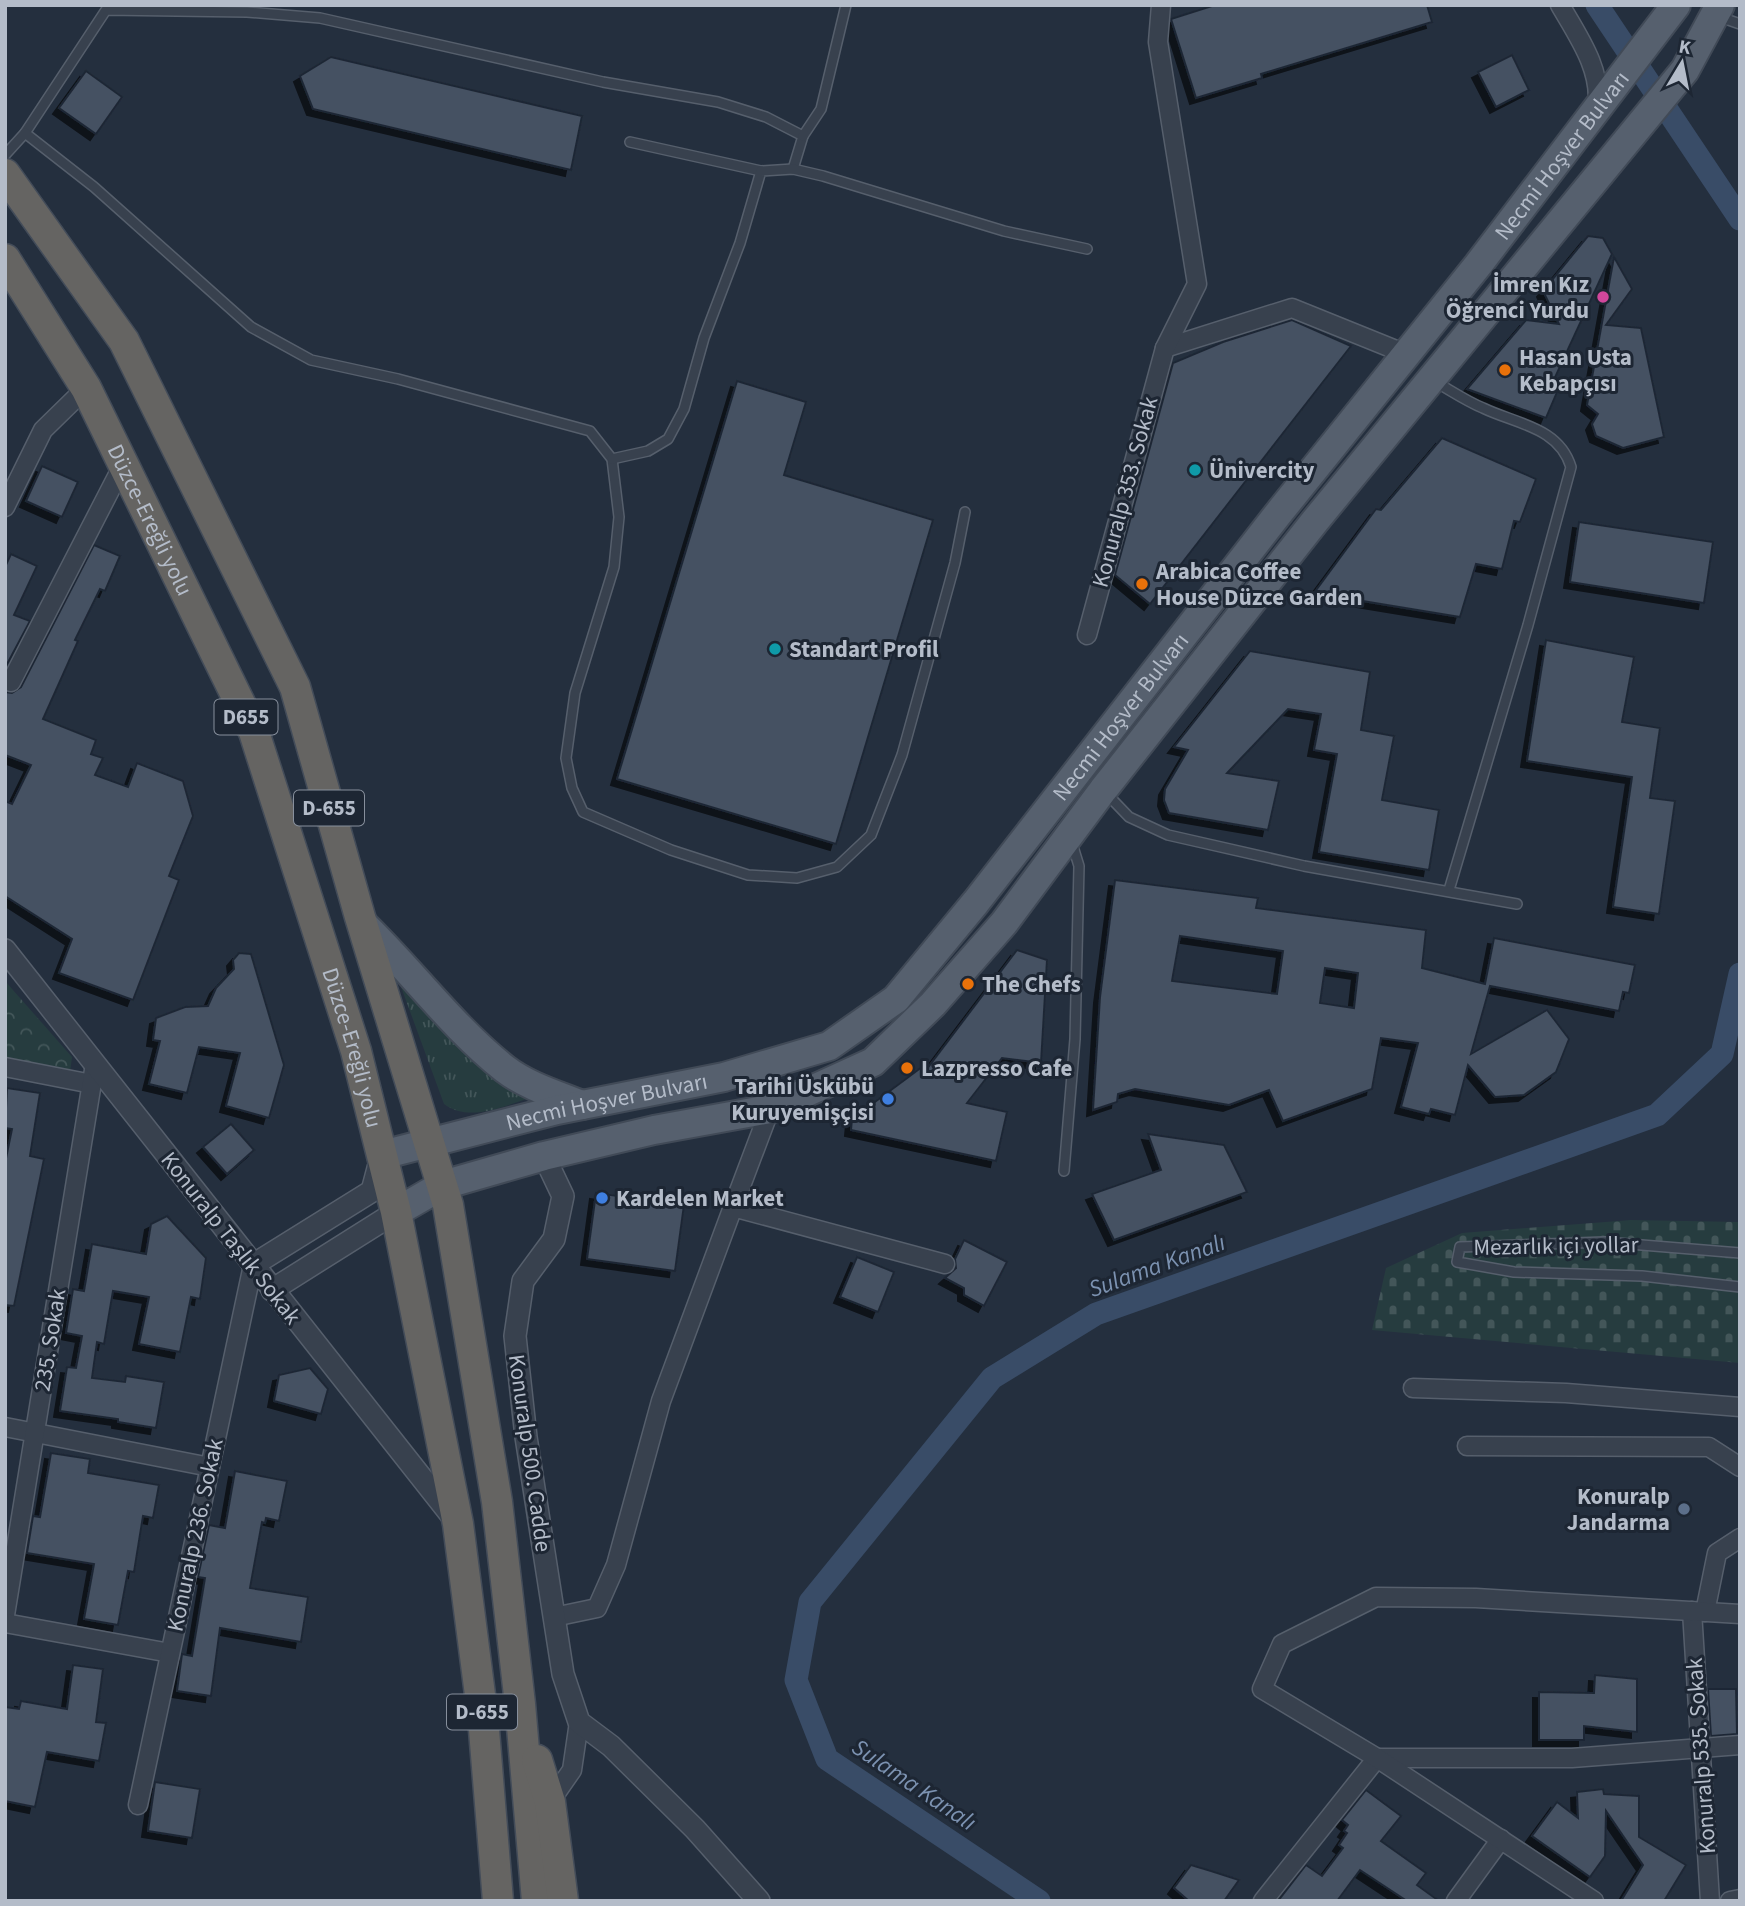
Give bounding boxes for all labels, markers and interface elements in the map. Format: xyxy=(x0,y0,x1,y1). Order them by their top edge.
north arrow xyxy=(1647,28,1717,98)
text: K xyxy=(1677,33,1693,62)
street label: Necmi Hoşver Bulvarı xyxy=(1486,64,1637,247)
place label: İmren Kız Öğrenci Yurdu xyxy=(1446,268,1589,327)
marker: İmren Kız Öğrenci Yurdu xyxy=(1595,289,1611,305)
place label: Hasan Usta Kebapçısı xyxy=(1519,341,1632,400)
marker: Hasan Usta Kebapçısı xyxy=(1497,362,1513,378)
street label: Konuralp 353. Sokak xyxy=(1084,392,1167,591)
street label: Düzce-Ereğli yolu xyxy=(99,438,201,601)
place label: Ünivercity xyxy=(1209,454,1314,487)
marker: Ünivercity xyxy=(1187,462,1203,478)
place label: Arabica Coffee House Düzce Garden xyxy=(1155,555,1363,614)
marker: Arabica Coffee House Düzce Garden xyxy=(1134,576,1150,592)
street label: Necmi Hoşver Bulvarı xyxy=(1044,625,1196,808)
place label: Standart Profil xyxy=(789,633,939,666)
marker: Standart Profil xyxy=(767,641,783,657)
road number: D655 xyxy=(215,700,278,734)
road number: D-655 xyxy=(294,790,364,826)
street label: Düzce-Ereğli yolu xyxy=(314,963,391,1131)
place label: The Chefs xyxy=(982,968,1081,1001)
marker: The Chefs xyxy=(960,976,976,992)
place label: Lazpresso Cafe xyxy=(921,1052,1072,1085)
marker: Lazpresso Cafe xyxy=(899,1060,915,1076)
street label: Necmi Hoşver Bulvarı xyxy=(502,1064,710,1139)
place label: Tarihi Üskübü Kuruyemişçisi xyxy=(731,1070,874,1129)
marker: Tarihi Üskübü Kuruyemişçisi xyxy=(880,1091,896,1107)
street label: Konuralp Taşlık Sokak xyxy=(153,1145,309,1332)
place label: Kardelen Market xyxy=(616,1182,784,1215)
marker: Kardelen Market xyxy=(594,1190,610,1206)
water label: Sulama Kanalı xyxy=(1084,1225,1230,1307)
street label: Mezarlık içi yollar xyxy=(1473,1228,1640,1264)
street label: 235. Sokak xyxy=(26,1286,74,1394)
street label: Konuralp 500. Cadde xyxy=(500,1352,560,1554)
street label: Konuralp 236. Sokak xyxy=(158,1435,232,1635)
place label: Konuralp Jandarma xyxy=(1567,1480,1670,1539)
marker: Konuralp Jandarma xyxy=(1676,1501,1692,1517)
street label: Konuralp 535. Sokak xyxy=(1678,1656,1724,1855)
road number: D-655 xyxy=(447,1694,517,1730)
water label: Sulama Kanalı xyxy=(845,1730,983,1840)

